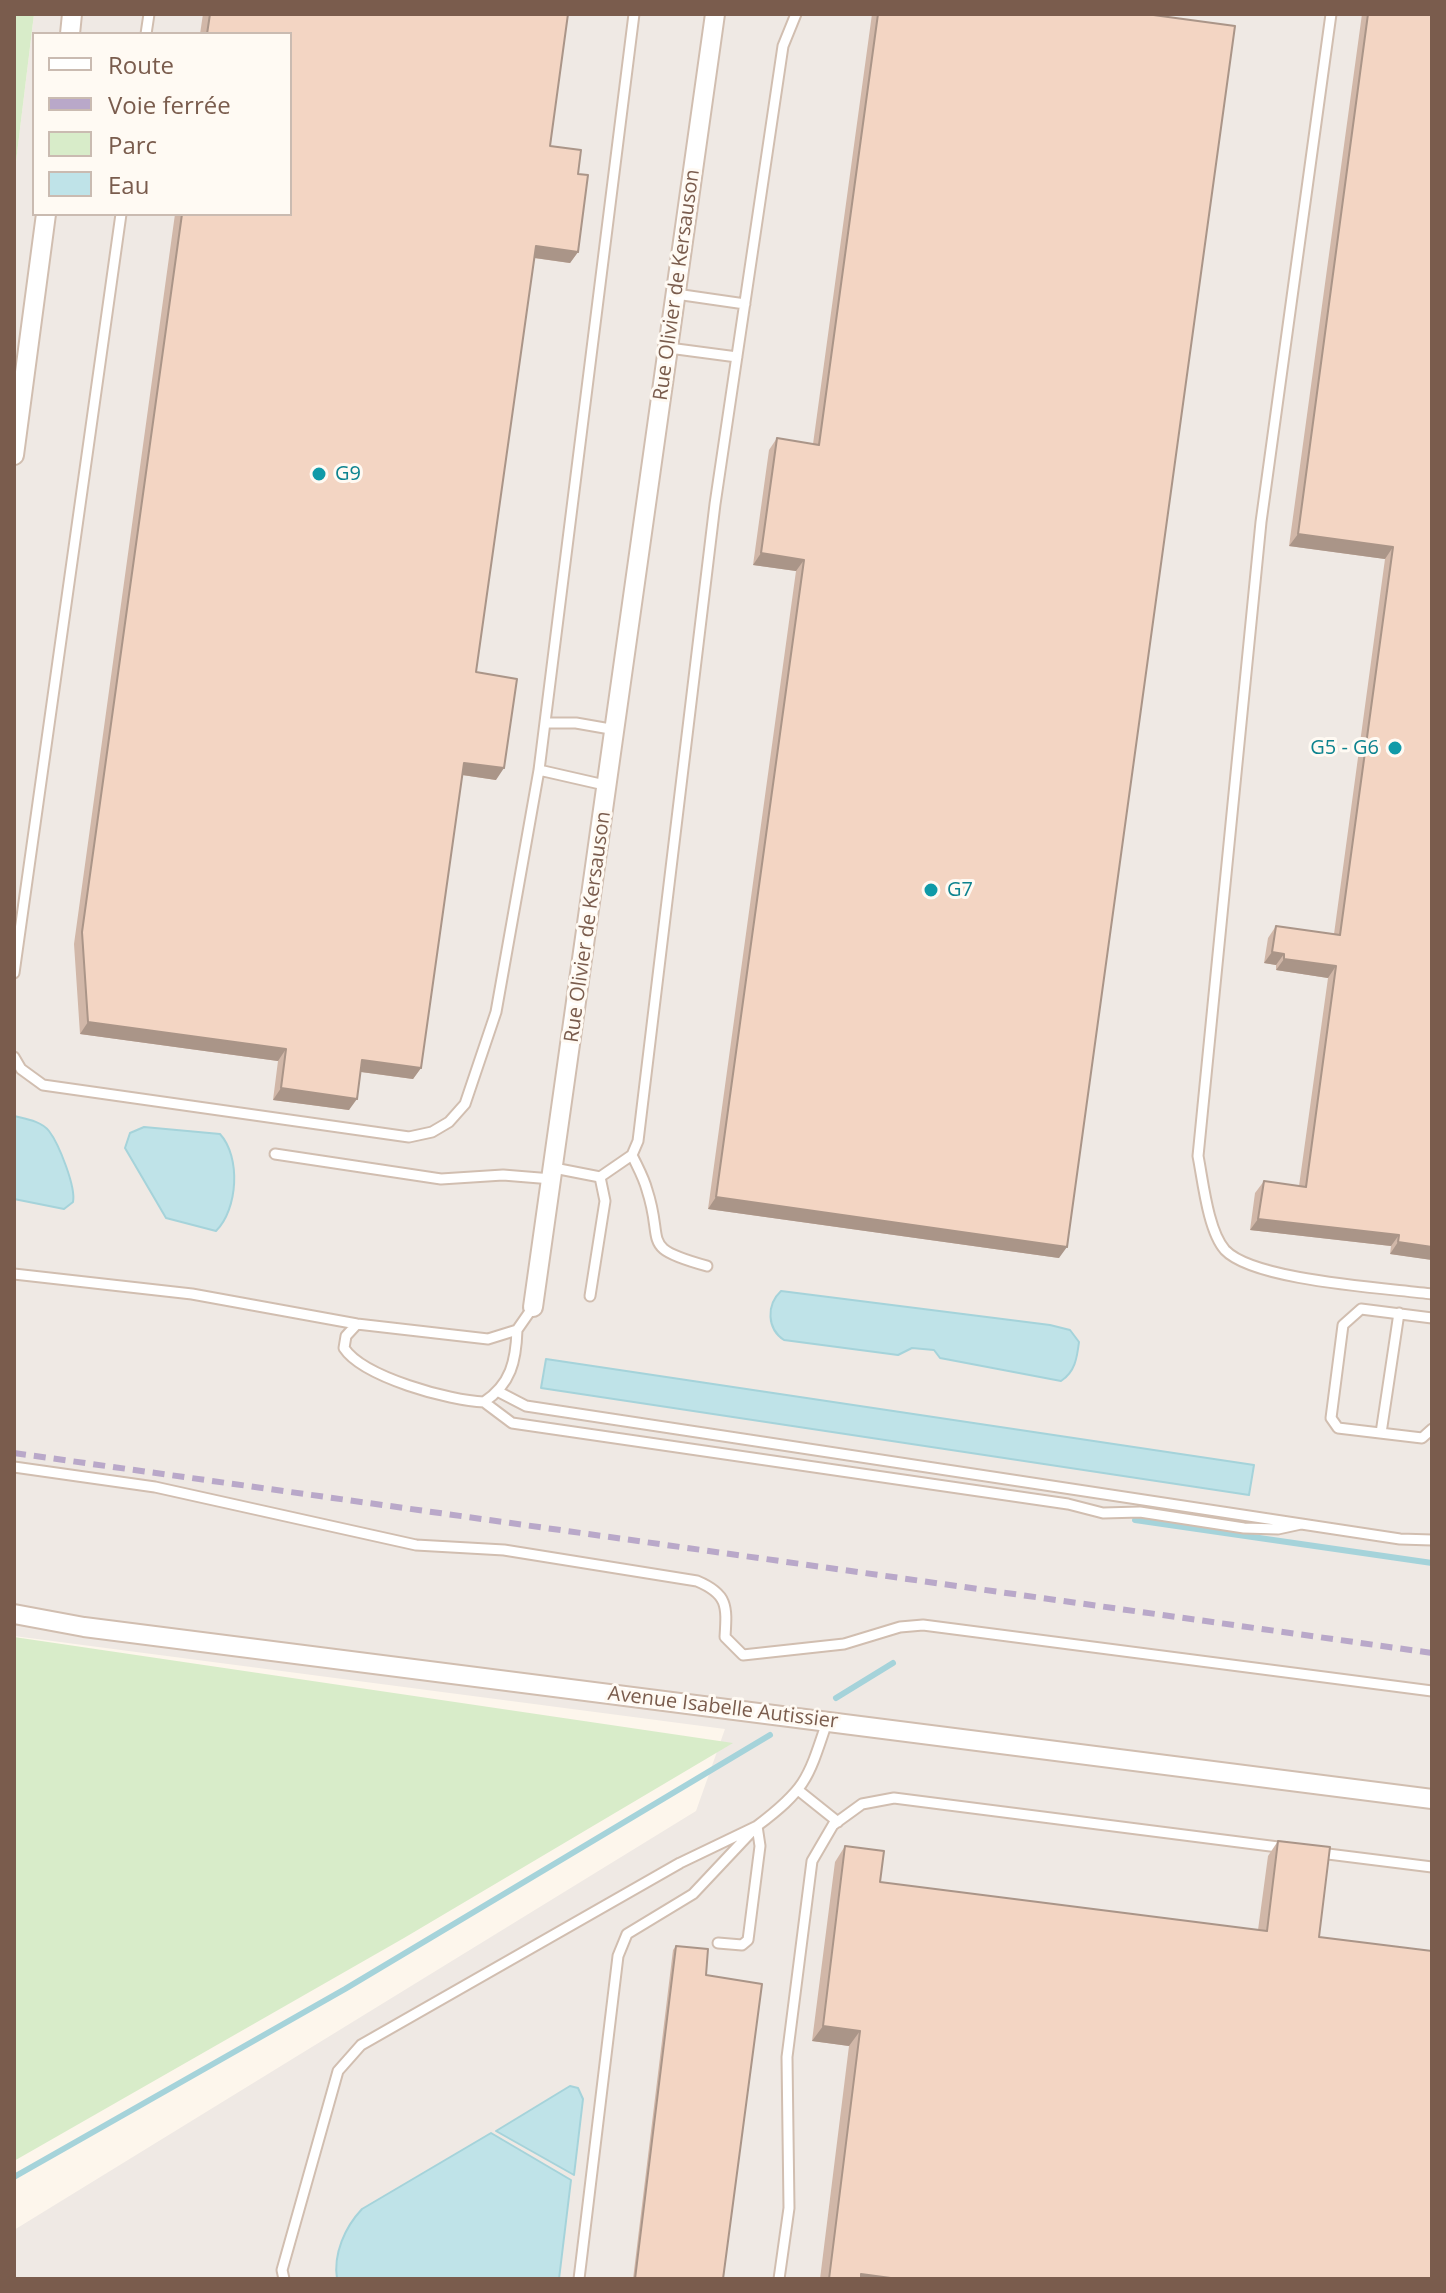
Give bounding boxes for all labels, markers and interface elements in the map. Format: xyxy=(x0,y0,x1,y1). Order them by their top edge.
legend xyxy=(32,32,292,216)
text: Route xyxy=(108,48,174,81)
text: Voie ferrée xyxy=(108,88,231,121)
text: Parc xyxy=(108,128,157,161)
text: Eau xyxy=(108,168,149,201)
street label: Rue Olivier de Kersauson xyxy=(649,168,705,402)
place label: G9 xyxy=(335,462,361,486)
marker: G9 xyxy=(310,465,328,483)
place label: G5 - G6 xyxy=(1310,736,1379,760)
marker: G5 - G6 xyxy=(1386,739,1404,757)
street label: Rue Olivier de Kersauson xyxy=(560,810,616,1044)
place label: G7 xyxy=(947,878,973,902)
marker: G7 xyxy=(922,881,940,899)
street label: Avenue Isabelle Autissier xyxy=(607,1682,839,1734)

